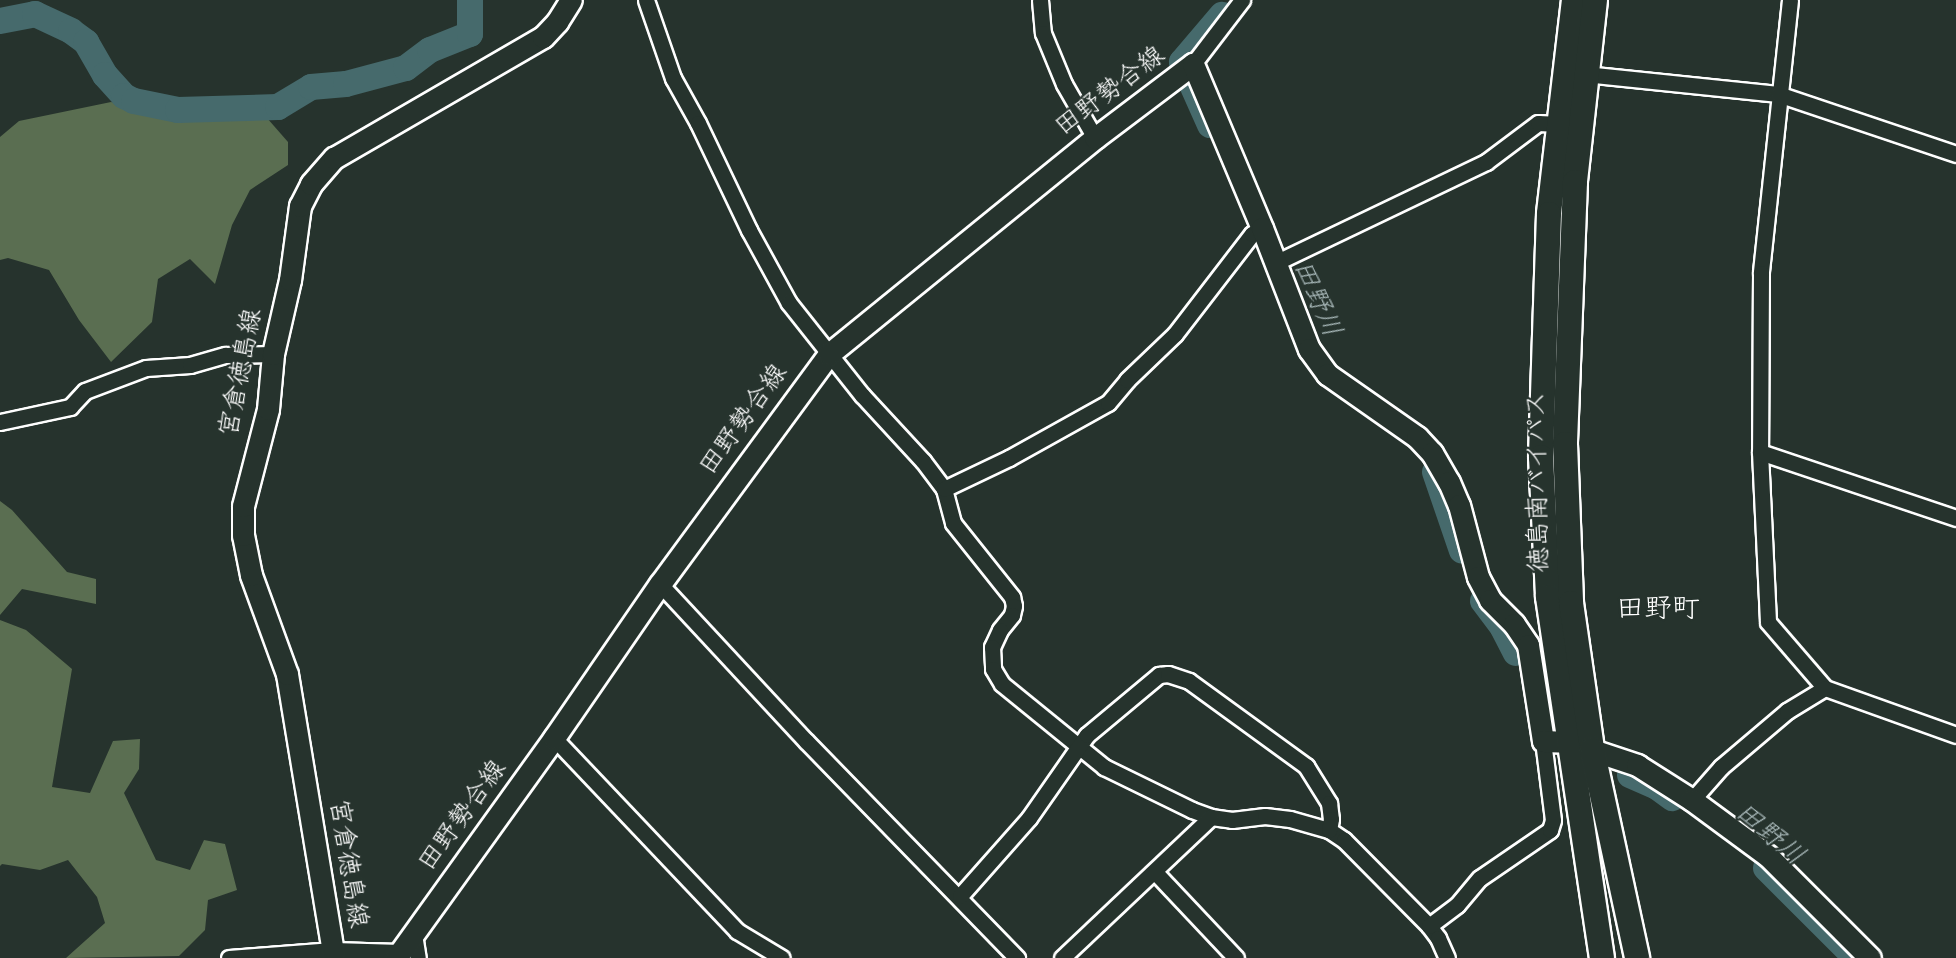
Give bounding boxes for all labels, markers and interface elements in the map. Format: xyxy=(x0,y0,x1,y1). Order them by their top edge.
street label: 田野勢合線 xyxy=(1050,41,1172,145)
water label: 田野川 xyxy=(1285,255,1347,343)
street label: 宮倉徳島線 xyxy=(215,306,271,440)
street label: 田野勢合線 xyxy=(694,359,796,483)
street label: 徳島南バイパス xyxy=(1523,391,1557,573)
district label: 田野町 xyxy=(1616,594,1700,628)
street label: 田野勢合線 xyxy=(413,755,515,879)
street label: 宮倉徳島線 xyxy=(320,797,372,931)
water label: 田野川 xyxy=(1728,797,1810,873)

